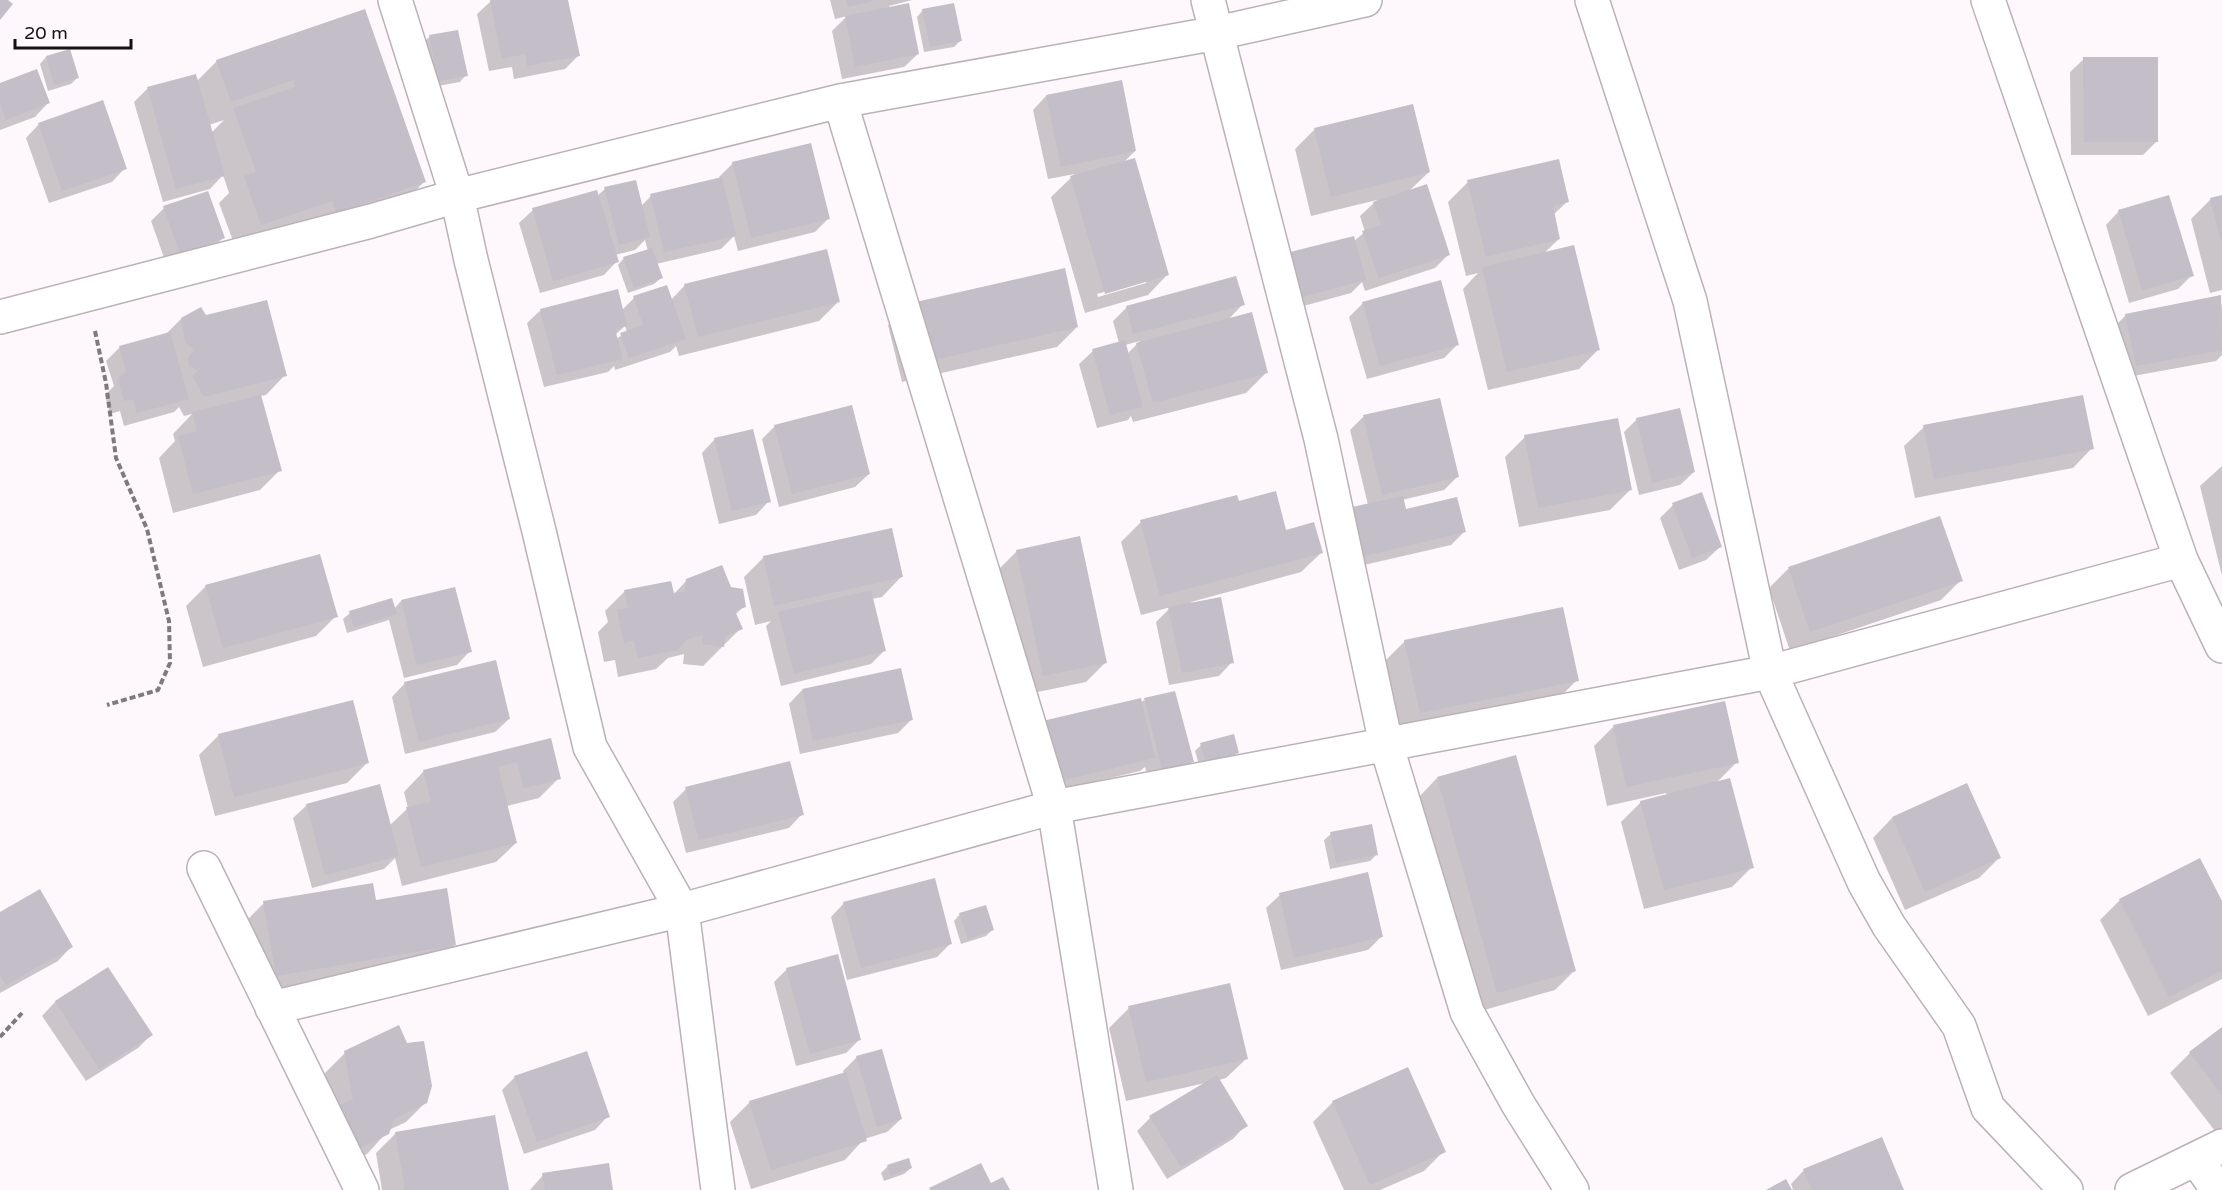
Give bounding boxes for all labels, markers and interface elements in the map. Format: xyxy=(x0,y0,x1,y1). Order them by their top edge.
scale bar xyxy=(15,12,130,50)
text: 20 m xyxy=(24,22,68,44)

